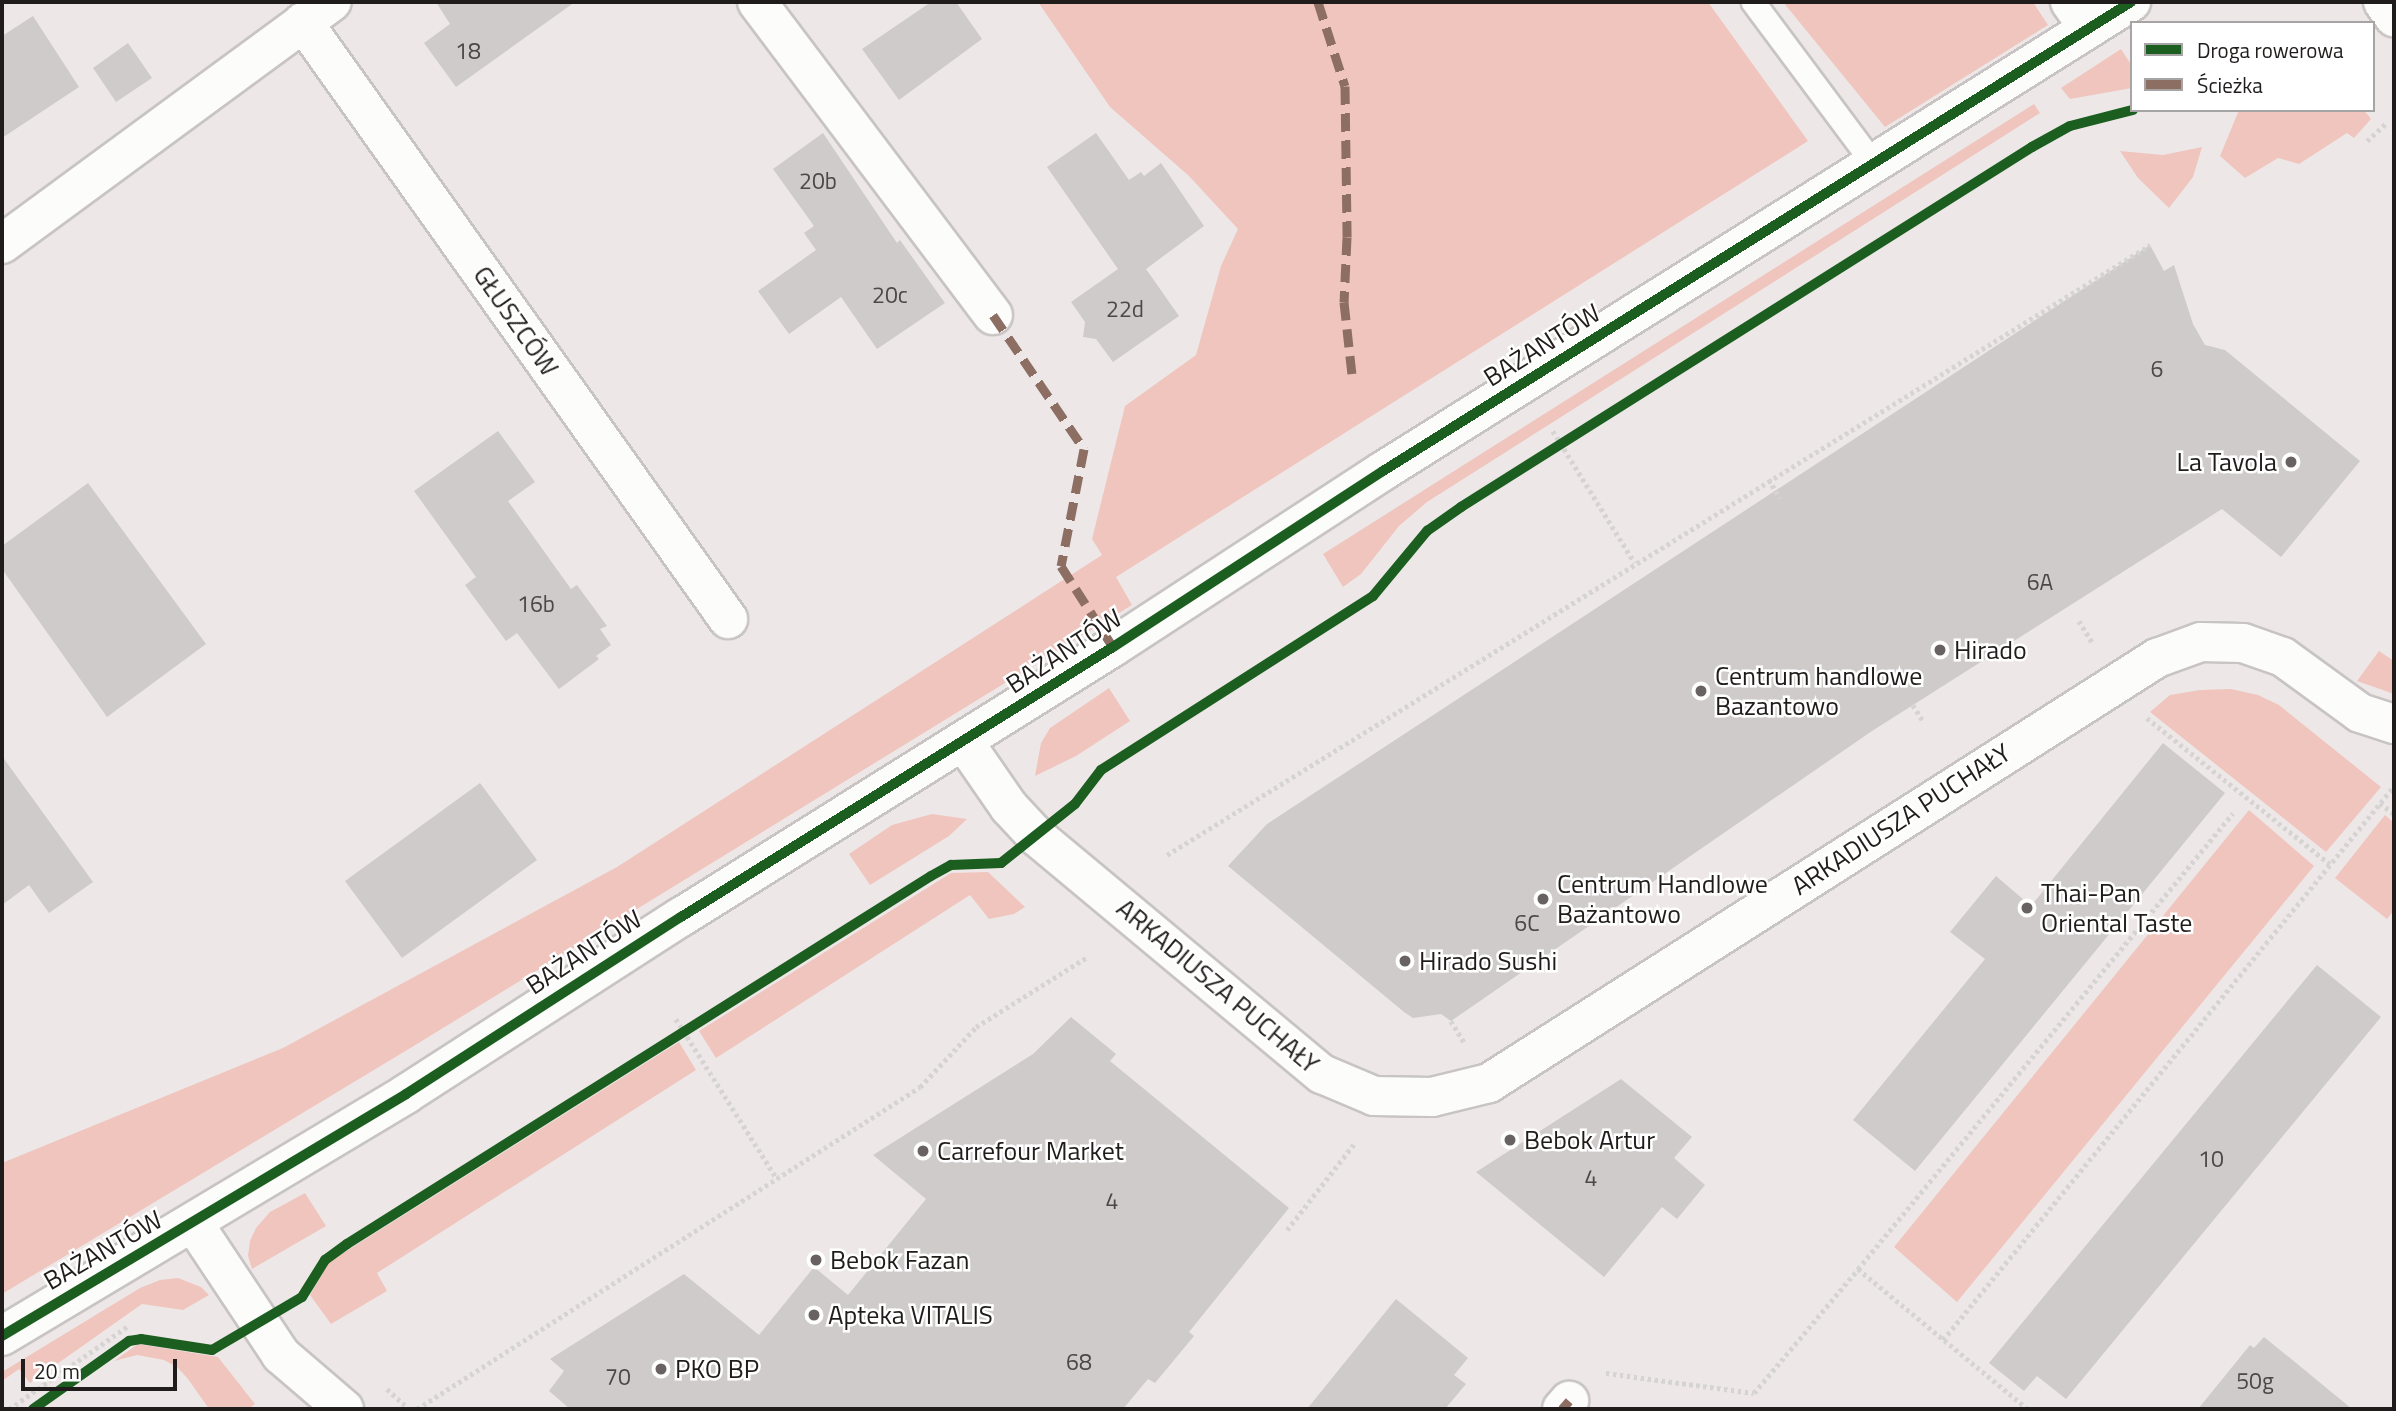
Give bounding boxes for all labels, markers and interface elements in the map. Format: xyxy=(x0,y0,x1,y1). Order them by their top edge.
legend xyxy=(2130,21,2375,112)
text: Droga rowerowa xyxy=(2197,34,2344,66)
house number: 18 xyxy=(455,37,481,65)
text: Ścieżka xyxy=(2197,69,2263,101)
house number: 20b xyxy=(799,167,837,195)
street label: GŁUSZCÓW xyxy=(467,260,565,382)
house number: 20c xyxy=(872,281,908,309)
house number: 22d xyxy=(1106,295,1144,323)
street label: BAŻANTÓW xyxy=(1478,297,1606,393)
house number: 6 xyxy=(2151,355,2163,383)
place label: La Tavola xyxy=(2177,446,2277,478)
marker: La Tavola xyxy=(2283,454,2299,470)
house number: 6A xyxy=(2027,568,2053,596)
house number: 16b xyxy=(517,590,555,618)
street label: BAŻANTÓW xyxy=(1000,602,1128,700)
place label: Hirado xyxy=(1954,634,2027,666)
marker: Hirado xyxy=(1932,642,1948,658)
place label: Centrum handlowe Bazantowo xyxy=(1715,660,1922,722)
marker: Centrum handlowe Bazantowo xyxy=(1693,683,1709,699)
street label: ARKADIUSZA PUCHAŁY xyxy=(1786,737,2016,901)
place label: Centrum Handlowe Bażantowo xyxy=(1557,868,1768,930)
place label: Thai-Pan Oriental Taste xyxy=(2041,877,2192,938)
marker: Centrum Handlowe Bażantowo xyxy=(1535,891,1551,907)
street label: ARKADIUSZA PUCHAŁY xyxy=(1110,892,1326,1080)
marker: Thai-Pan Oriental Taste xyxy=(2019,900,2035,916)
street label: BAŻANTÓW xyxy=(520,903,648,1001)
house number: 6C xyxy=(1514,909,1540,937)
place label: Hirado Sushi xyxy=(1419,945,1557,977)
marker: Hirado Sushi xyxy=(1397,953,1413,969)
place label: Bebok Artur xyxy=(1524,1124,1655,1156)
marker: Bebok Artur xyxy=(1502,1132,1518,1148)
place label: Carrefour Market xyxy=(937,1135,1124,1167)
marker: Carrefour Market xyxy=(915,1143,931,1159)
house number: 10 xyxy=(2198,1145,2224,1173)
house number: 4 xyxy=(1585,1164,1597,1192)
house number: 4 xyxy=(1106,1187,1118,1215)
street label: BAŻANTÓW xyxy=(38,1204,168,1296)
place label: Bebok Fazan xyxy=(830,1244,969,1276)
marker: Bebok Fazan xyxy=(808,1252,824,1268)
place label: Apteka VITALIS xyxy=(828,1299,993,1331)
marker: Apteka VITALIS xyxy=(806,1307,822,1323)
scale bar xyxy=(24,1344,180,1388)
house number: 68 xyxy=(1066,1348,1092,1376)
place label: PKO BP xyxy=(675,1353,759,1385)
text: 20 m xyxy=(34,1355,80,1387)
marker: PKO BP xyxy=(653,1361,669,1377)
house number: 70 xyxy=(605,1363,631,1391)
house number: 50g xyxy=(2236,1367,2274,1395)

